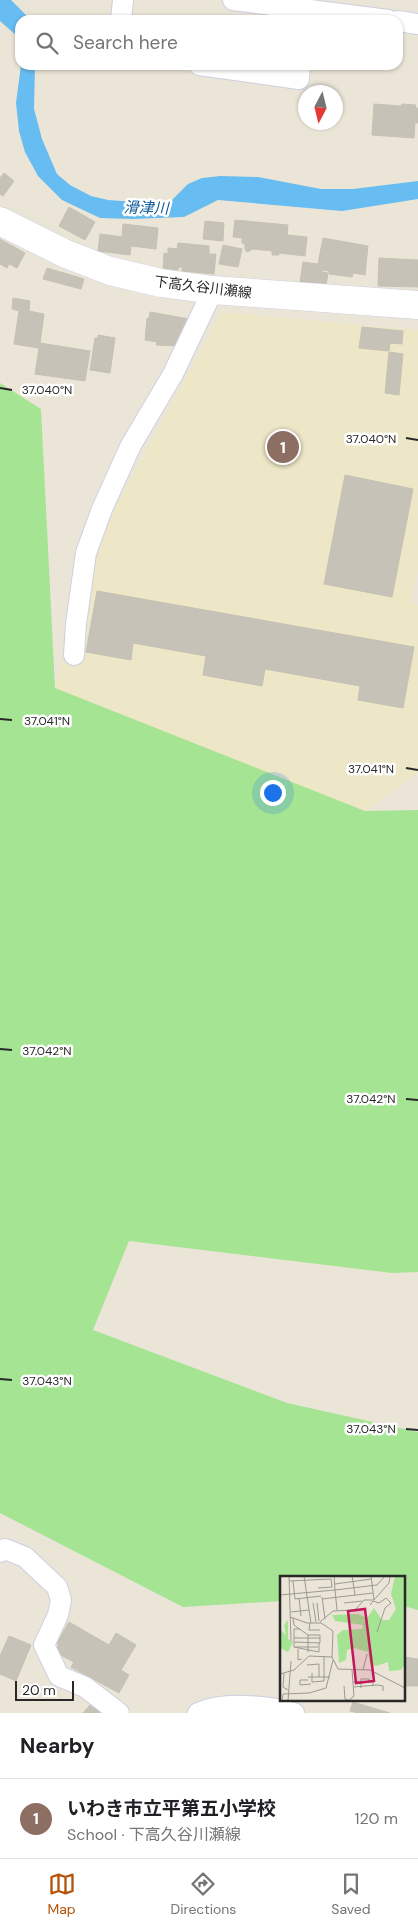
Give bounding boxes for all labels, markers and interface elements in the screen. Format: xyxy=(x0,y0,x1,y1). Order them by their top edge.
search box xyxy=(15,15,403,70)
icon: search xyxy=(33,29,61,57)
text: Search here xyxy=(73,30,178,55)
north arrow xyxy=(298,85,343,130)
water label: 滑津川 xyxy=(123,198,171,218)
street label: 下高久谷川瀬線 xyxy=(153,272,253,302)
text: 37.040°N xyxy=(22,382,72,398)
pin: 1 xyxy=(267,428,299,466)
text: 37.040°N xyxy=(346,431,396,447)
text: 37.041°N xyxy=(24,713,70,729)
text: 37.041°N xyxy=(348,761,394,777)
your location xyxy=(260,780,286,806)
text: 37.042°N xyxy=(22,1043,72,1059)
text: 37.042°N xyxy=(346,1091,396,1107)
text: 37.043°N xyxy=(22,1373,72,1389)
text: 37.043°N xyxy=(346,1421,396,1437)
inset map xyxy=(280,1576,406,1700)
scale bar xyxy=(15,1678,74,1701)
text: 20 m xyxy=(22,1681,56,1699)
text: Nearby xyxy=(20,1732,94,1760)
text: いわき市立平第五小学校 xyxy=(67,1796,276,1821)
text: 1 xyxy=(33,1808,39,1829)
text: 120 m xyxy=(354,1808,398,1829)
text: School · 下高久谷川瀬線 xyxy=(67,1824,241,1845)
tab: Map xyxy=(47,1870,76,1918)
tab: Directions xyxy=(171,1870,236,1918)
tab: Saved xyxy=(331,1870,371,1918)

